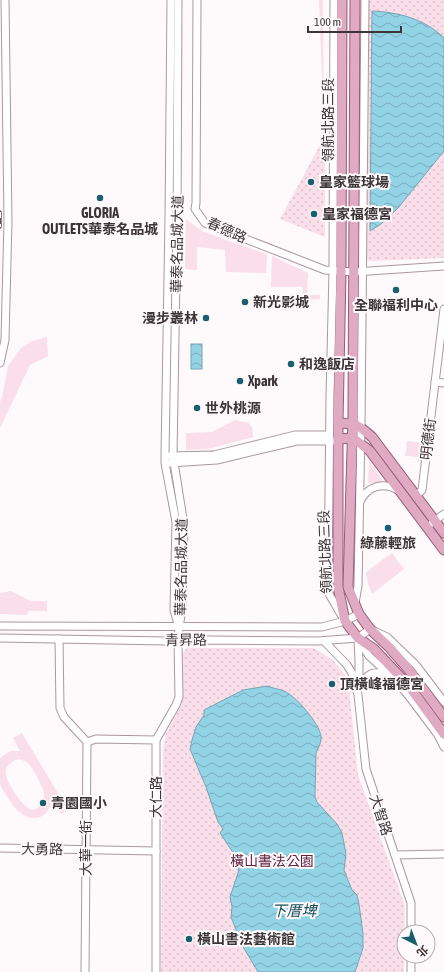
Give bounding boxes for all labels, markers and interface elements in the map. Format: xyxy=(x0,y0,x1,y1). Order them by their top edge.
scale bar xyxy=(308,8,401,34)
text: 100 m xyxy=(314,15,341,29)
street label: 領航北路三段 xyxy=(320,78,336,162)
place label: 皇家籃球場 xyxy=(319,174,389,190)
marker: 皇家籃球場 xyxy=(306,177,316,187)
marker: GLORIA OUTLETS華泰名品城 xyxy=(95,193,105,203)
street label: 華泰名品城大道 xyxy=(168,195,186,293)
place label: GLORIA OUTLETS華泰名品城 xyxy=(42,205,158,237)
place label: 皇家福德宮 xyxy=(322,206,392,222)
marker: 皇家福德宮 xyxy=(309,209,319,219)
street label: 春德路 xyxy=(205,214,249,246)
marker: 全聯福利中心 xyxy=(391,285,401,295)
place label: 新光影城 xyxy=(253,294,309,310)
marker: 新光影城 xyxy=(240,297,250,307)
place label: 全聯福利中心 xyxy=(354,297,438,313)
place label: 漫步叢林 xyxy=(142,310,198,326)
marker: 漫步叢林 xyxy=(201,313,211,323)
place label: 和逸飯店 xyxy=(299,356,355,372)
marker: 和逸飯店 xyxy=(286,359,296,369)
place label: Xpark xyxy=(247,373,279,389)
marker: Xpark xyxy=(235,376,245,386)
place label: 世外桃源 xyxy=(205,400,261,416)
marker: 世外桃源 xyxy=(192,403,202,413)
street label: 明德街 xyxy=(418,417,438,461)
street label: 領航北路三段 xyxy=(316,510,334,594)
street label: 華泰名品城大道 xyxy=(172,518,190,616)
marker: 綠藤輕旅 xyxy=(383,523,393,533)
place label: 綠藤輕旅 xyxy=(360,535,416,551)
street label: 青昇路 xyxy=(165,632,207,648)
place label: 頂橫峰福德宮 xyxy=(340,676,424,692)
marker: 頂橫峰福德宮 xyxy=(327,679,337,689)
street label: 大仁路 xyxy=(148,776,164,818)
street label: 大智路 xyxy=(367,793,395,837)
place label: 青園國小 xyxy=(51,795,107,811)
marker: 青園國小 xyxy=(38,798,48,808)
street label: 大華一街 xyxy=(78,820,94,876)
street label: 大勇路 xyxy=(21,841,63,857)
park label: 橫山書法公園 xyxy=(230,853,314,869)
water label: 下厝埤 xyxy=(271,902,318,919)
north arrow xyxy=(396,924,436,964)
place label: 橫山書法藝術館 xyxy=(197,931,295,947)
marker: 橫山書法藝術館 xyxy=(184,934,194,944)
text: 北 xyxy=(415,943,431,960)

